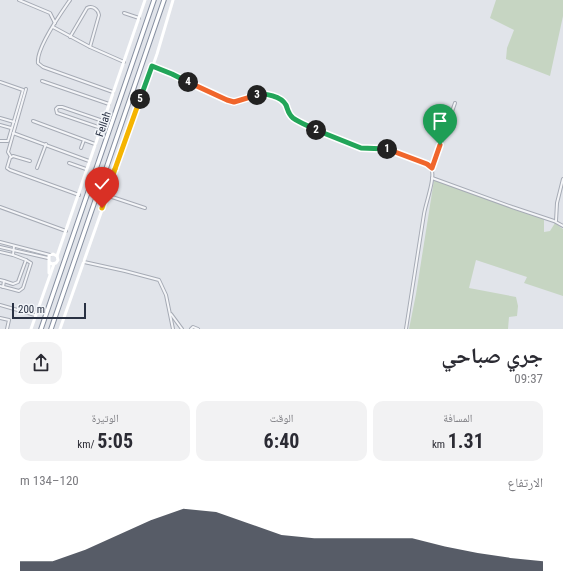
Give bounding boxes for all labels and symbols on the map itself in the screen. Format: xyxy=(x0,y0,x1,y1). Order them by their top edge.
pin: 4 xyxy=(178,72,198,92)
pin: 3 xyxy=(247,85,267,105)
pin: 5 xyxy=(130,89,150,109)
pin xyxy=(423,104,457,145)
street label: Fellah xyxy=(93,110,114,139)
pin: 2 xyxy=(306,120,326,140)
pin: 1 xyxy=(377,139,397,159)
pin xyxy=(85,167,119,208)
scale bar xyxy=(12,301,86,320)

